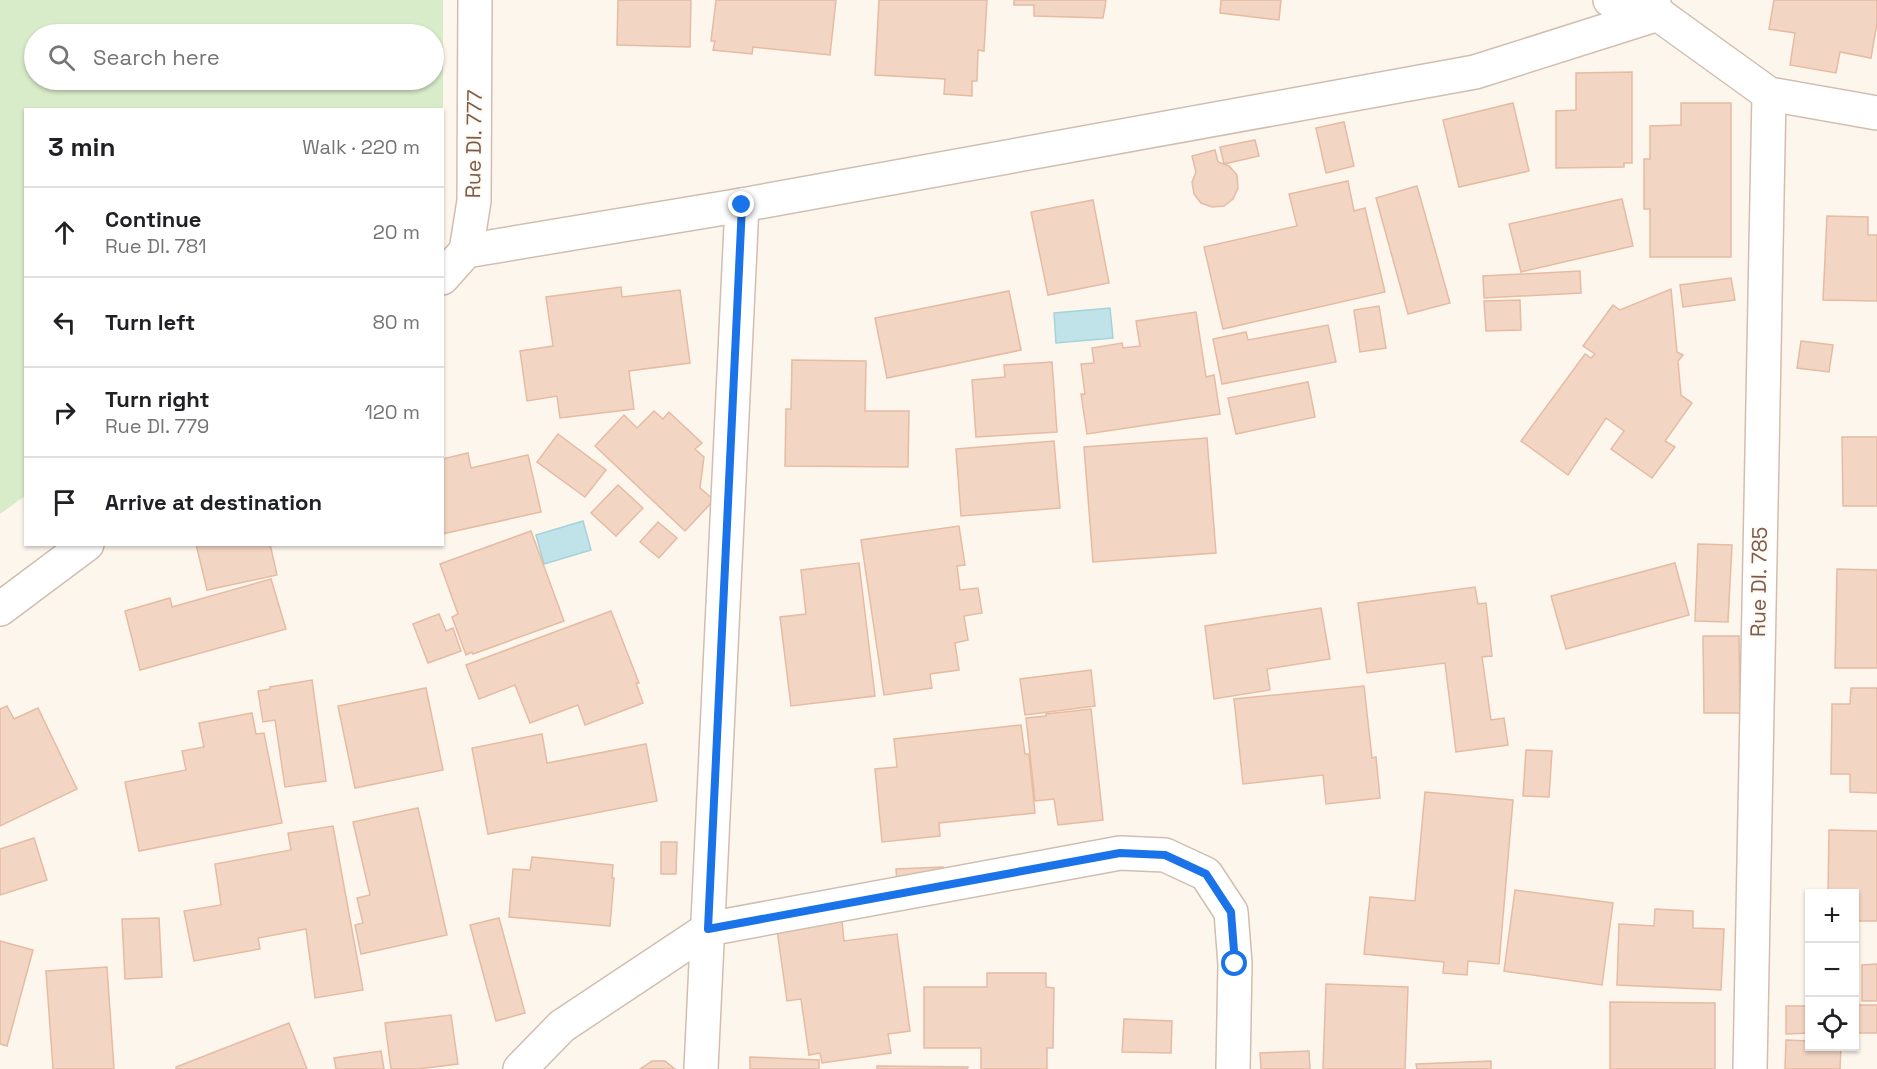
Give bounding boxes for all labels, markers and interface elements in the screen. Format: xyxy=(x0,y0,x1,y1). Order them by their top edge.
search box xyxy=(24,24,444,90)
icon: search xyxy=(45,41,78,74)
text: Search here xyxy=(93,43,220,71)
street label: Rue DI. 777 xyxy=(459,89,488,198)
text: 3 min xyxy=(48,130,116,164)
text: Walk · 220 m xyxy=(302,134,420,160)
route end xyxy=(728,191,754,217)
text: Continue xyxy=(105,205,201,233)
icon: ahead xyxy=(48,216,81,249)
text: 20 m xyxy=(373,219,420,245)
text: Rue DI. 781 xyxy=(105,233,207,259)
icon: left xyxy=(48,306,81,339)
text: Turn left xyxy=(105,308,195,336)
text: 80 m xyxy=(372,309,420,335)
text: Turn right xyxy=(105,385,210,413)
icon: right xyxy=(48,396,81,429)
text: 120 m xyxy=(364,399,420,425)
text: Rue DI. 779 xyxy=(105,413,209,439)
icon: arrive xyxy=(48,486,81,519)
text: Arrive at destination xyxy=(105,488,322,516)
street label: Rue DI. 785 xyxy=(1744,527,1773,637)
map controls xyxy=(1805,889,1859,1051)
button: + xyxy=(1805,889,1859,943)
button: − xyxy=(1805,943,1859,997)
route start xyxy=(1221,950,1247,976)
button: locate xyxy=(1805,997,1859,1051)

